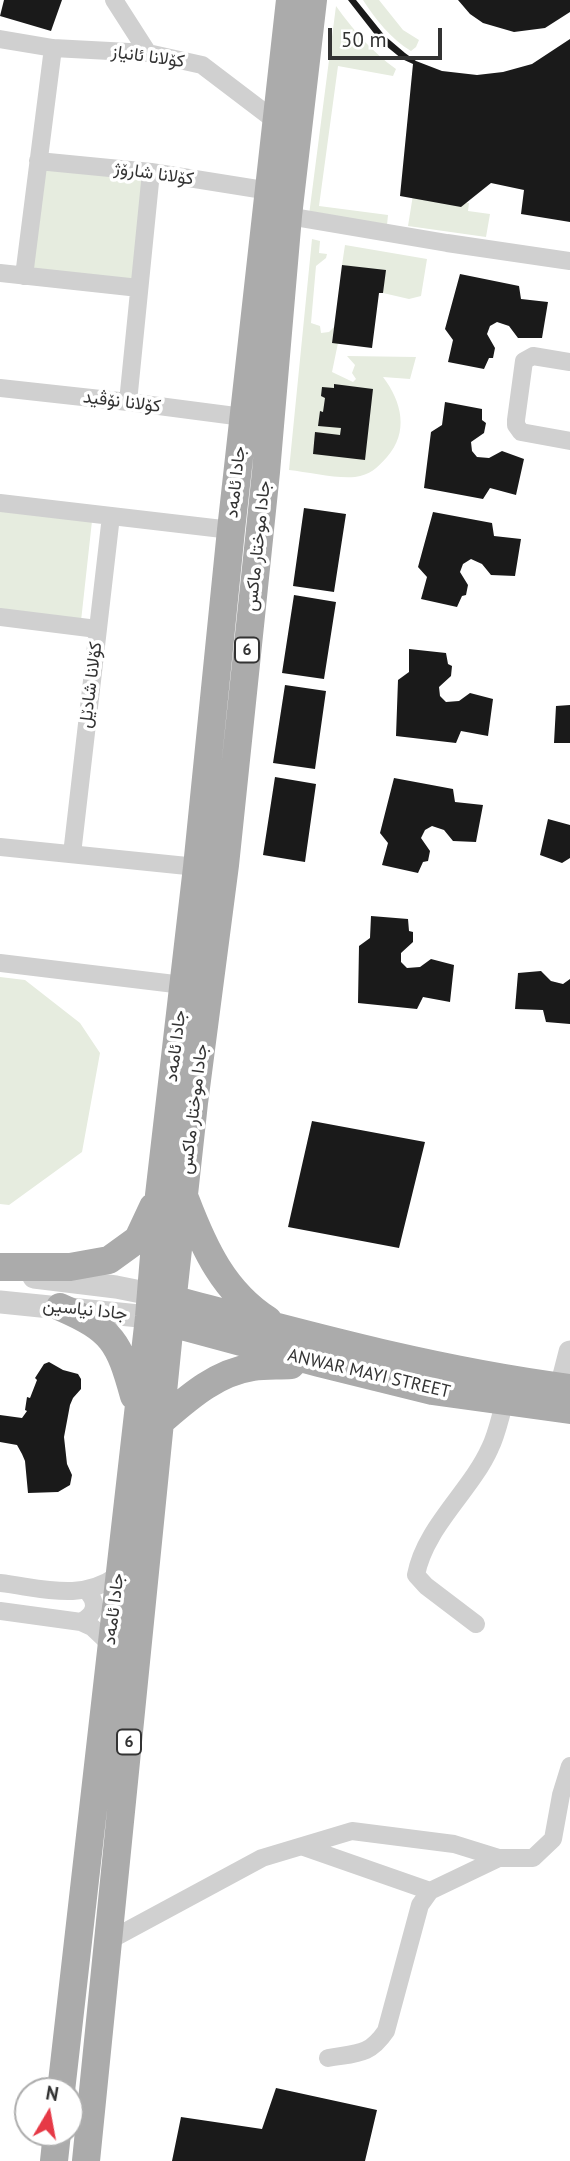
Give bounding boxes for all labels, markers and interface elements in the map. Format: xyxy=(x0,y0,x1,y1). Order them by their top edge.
scale bar xyxy=(332,14,446,58)
text: 50 m xyxy=(341,26,387,53)
street label: کۆلانا ئانیاز xyxy=(110,41,186,73)
street label: کۆلانا شارۆژ xyxy=(113,158,195,190)
street label: کۆلانا نۆڤید xyxy=(82,387,162,417)
street label: جادا ئامەد xyxy=(221,445,251,519)
street label: جادا موختار ماكس xyxy=(240,480,276,612)
road number: 6 xyxy=(235,638,259,663)
street label: کۆلانا شادێل xyxy=(75,641,107,729)
street label: جادا ئامەد xyxy=(161,1009,191,1083)
street label: جادا موختار ماكس xyxy=(175,1043,213,1175)
street label: جادا نیاسین xyxy=(42,1295,128,1325)
street label: ANWAR MAYI STREET xyxy=(286,1345,452,1403)
street label: جادا ئامەد xyxy=(99,1572,129,1646)
road number: 6 xyxy=(117,1730,141,1754)
north arrow xyxy=(14,2077,84,2147)
text: N xyxy=(44,2080,61,2106)

